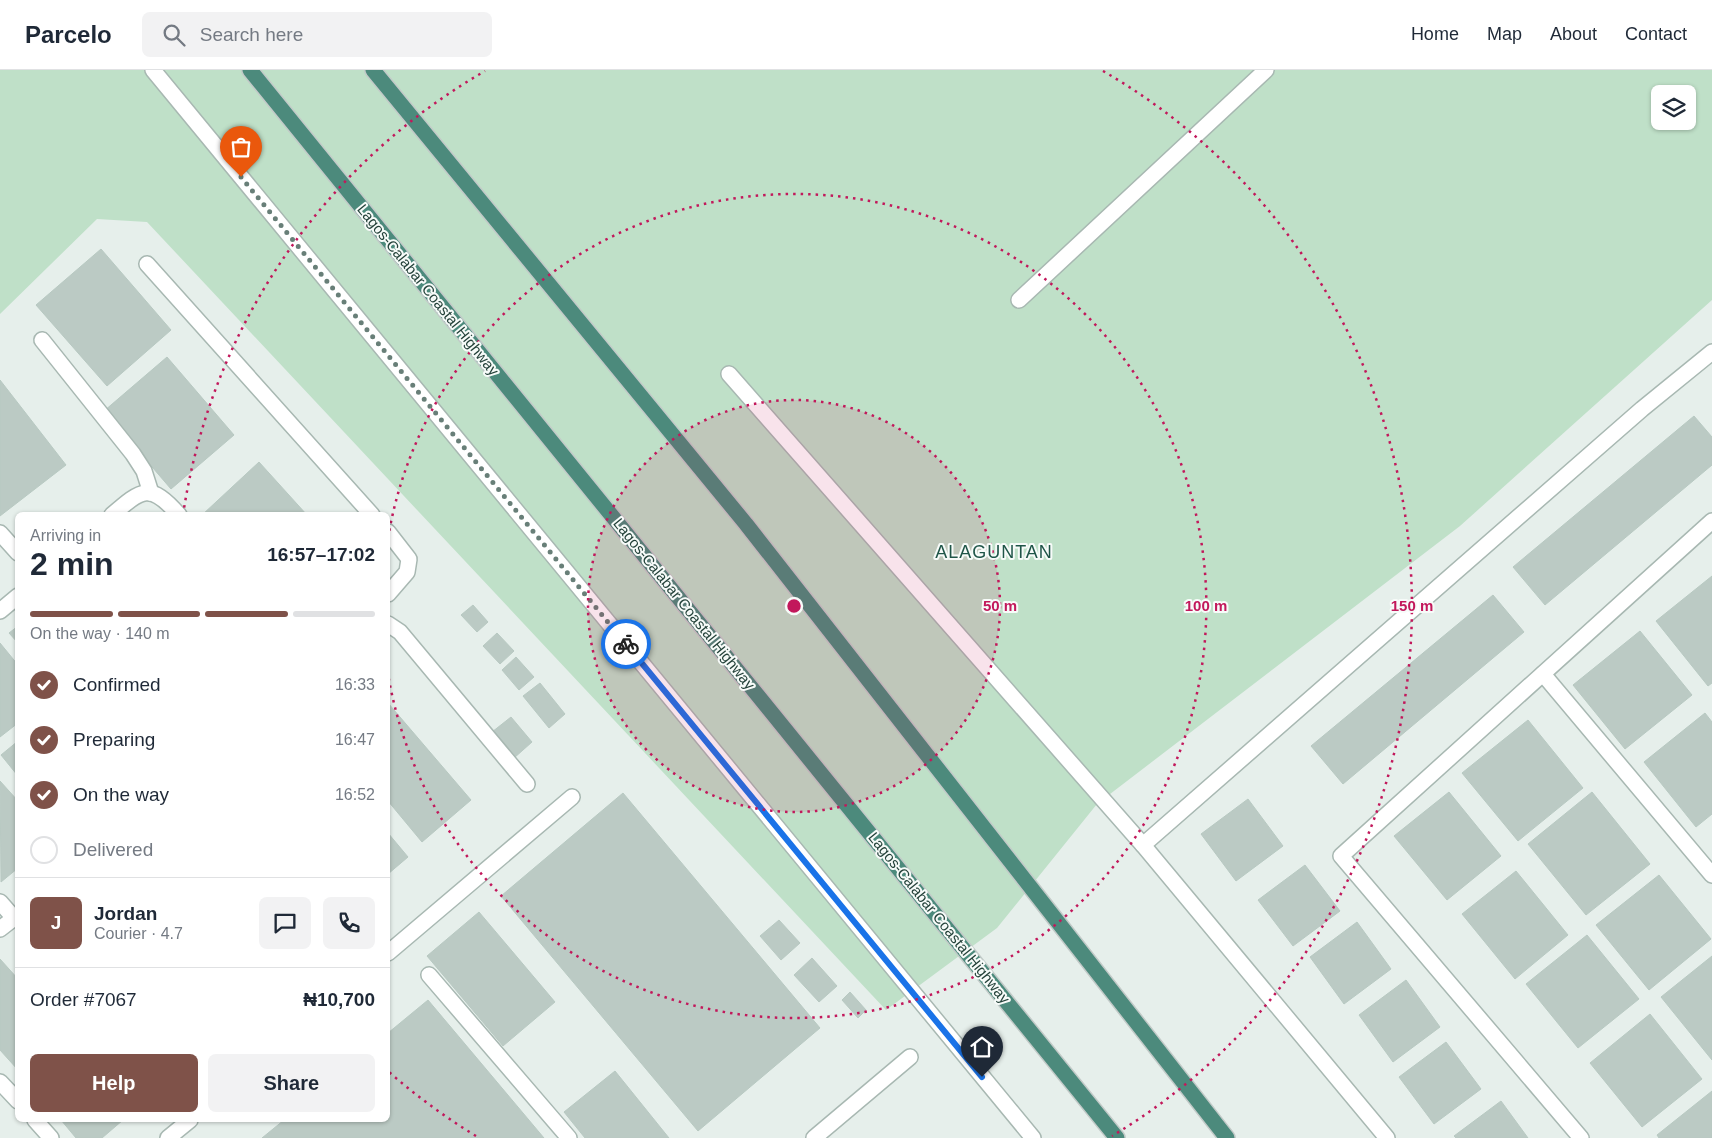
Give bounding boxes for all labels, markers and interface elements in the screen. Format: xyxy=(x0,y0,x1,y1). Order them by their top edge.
search box xyxy=(142,12,492,57)
text: Parcelo xyxy=(25,21,112,48)
icon: search xyxy=(160,21,188,49)
text: Search here xyxy=(200,24,303,45)
text: Home xyxy=(1411,24,1459,44)
text: Map xyxy=(1487,24,1522,44)
text: About xyxy=(1550,24,1597,44)
text: Contact xyxy=(1625,24,1687,44)
map controls xyxy=(1651,85,1696,130)
button: layers xyxy=(1651,85,1696,130)
pin xyxy=(220,126,262,177)
icon: bag xyxy=(227,133,255,161)
street label: Lagos-Calabar Coastal Highway xyxy=(354,201,503,379)
street label: Lagos-Calabar Coastal Highway xyxy=(610,515,759,693)
text: Arriving in xyxy=(30,527,101,544)
district label: ALAGUNTAN xyxy=(935,542,1053,562)
text: 16:57–17:02 xyxy=(267,544,375,565)
text: 2 min xyxy=(30,546,114,582)
centre of rings xyxy=(785,597,803,615)
text: 50 m xyxy=(983,597,1017,614)
text: 100 m xyxy=(1185,597,1227,614)
text: 150 m xyxy=(1391,597,1433,614)
courier xyxy=(601,619,651,669)
text: On the way · 140 m xyxy=(30,625,170,642)
icon: bike xyxy=(612,630,640,658)
icon: check xyxy=(30,671,58,699)
text: Confirmed xyxy=(73,674,161,695)
text: 16:33 xyxy=(335,676,375,693)
icon: check xyxy=(30,726,58,754)
text: Preparing xyxy=(73,729,155,750)
text: 16:47 xyxy=(335,731,375,748)
icon: check xyxy=(30,781,58,809)
text: On the way xyxy=(73,784,169,805)
text: 16:52 xyxy=(335,786,375,803)
street label: Lagos-Calabar Coastal Highway xyxy=(865,829,1014,1007)
text: Delivered xyxy=(73,839,153,860)
button: chat xyxy=(259,897,311,949)
button: phone xyxy=(323,897,375,949)
text: Jordan xyxy=(94,903,157,924)
text: J xyxy=(51,912,61,933)
text: Courier · 4.7 xyxy=(94,925,183,942)
text: Order #7067 xyxy=(30,989,137,1010)
text: ₦10,700 xyxy=(303,989,375,1010)
pin xyxy=(961,1026,1003,1077)
icon: home xyxy=(968,1033,996,1061)
button: Help xyxy=(30,1054,198,1112)
button: Share xyxy=(208,1054,375,1112)

